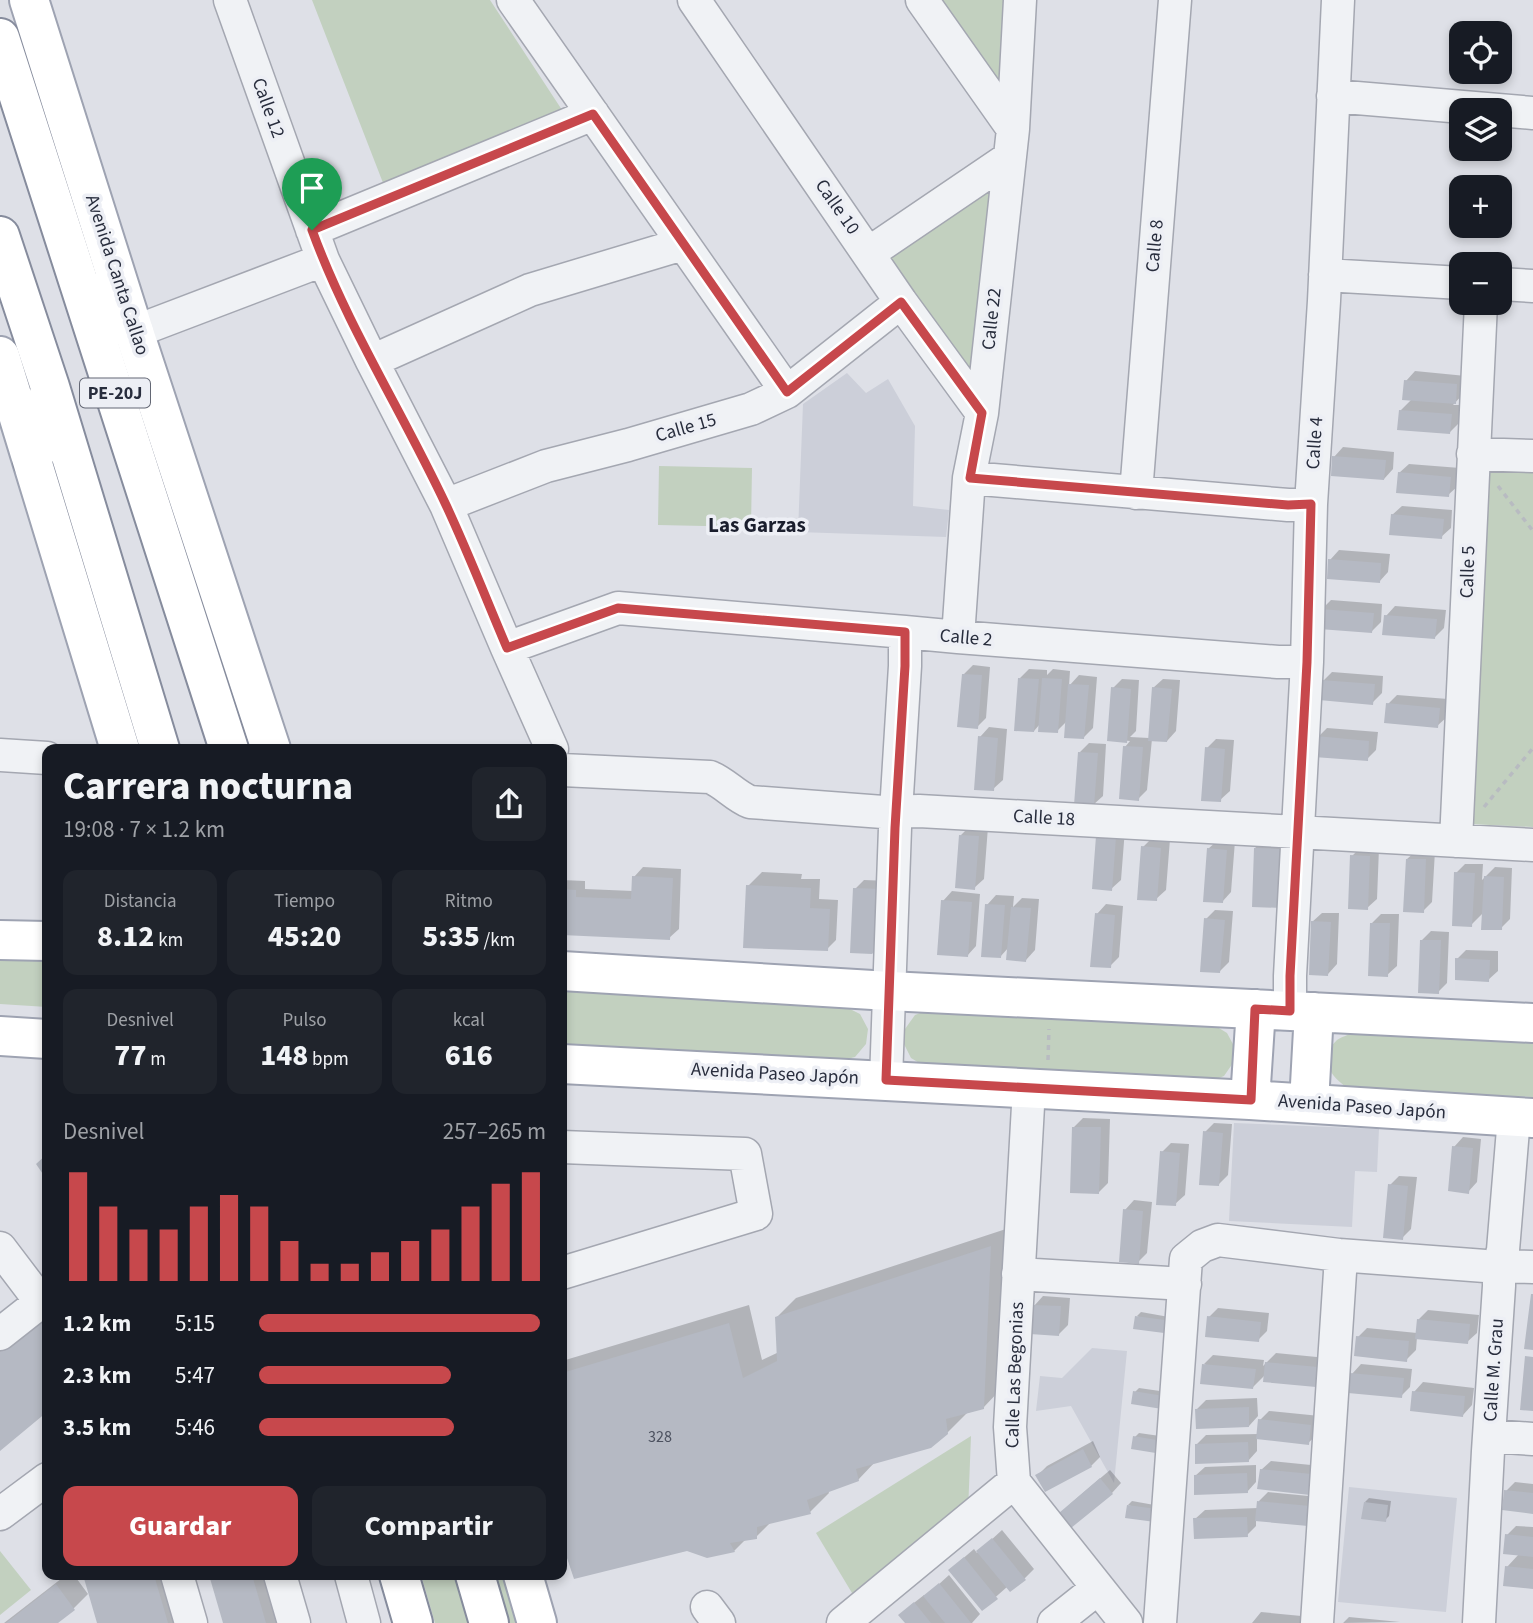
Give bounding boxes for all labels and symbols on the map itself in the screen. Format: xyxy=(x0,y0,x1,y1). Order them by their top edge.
street label: Calle 12 xyxy=(245,74,291,142)
pin xyxy=(282,158,342,230)
street label: Calle 10 xyxy=(808,174,866,240)
street label: Avenida Canta Callao xyxy=(78,191,156,359)
street label: Calle 8 xyxy=(1139,219,1171,273)
street label: Calle 22 xyxy=(975,287,1009,351)
road number: PE-20J xyxy=(80,379,150,408)
street label: Calle 15 xyxy=(652,406,720,450)
street label: Calle 4 xyxy=(1300,416,1330,470)
district label: Las Garzas xyxy=(708,510,806,540)
street label: Calle 5 xyxy=(1454,545,1482,599)
street label: Calle 2 xyxy=(939,622,993,654)
street label: Calle 18 xyxy=(1012,803,1076,833)
street label: Avenida Paseo Japón xyxy=(690,1056,860,1092)
street label: Avenida Paseo Japón xyxy=(1277,1088,1447,1126)
street label: Calle Las Begonias xyxy=(999,1301,1031,1449)
street label: Calle M. Grau xyxy=(1477,1317,1511,1423)
house number: 328 xyxy=(648,1426,672,1448)

